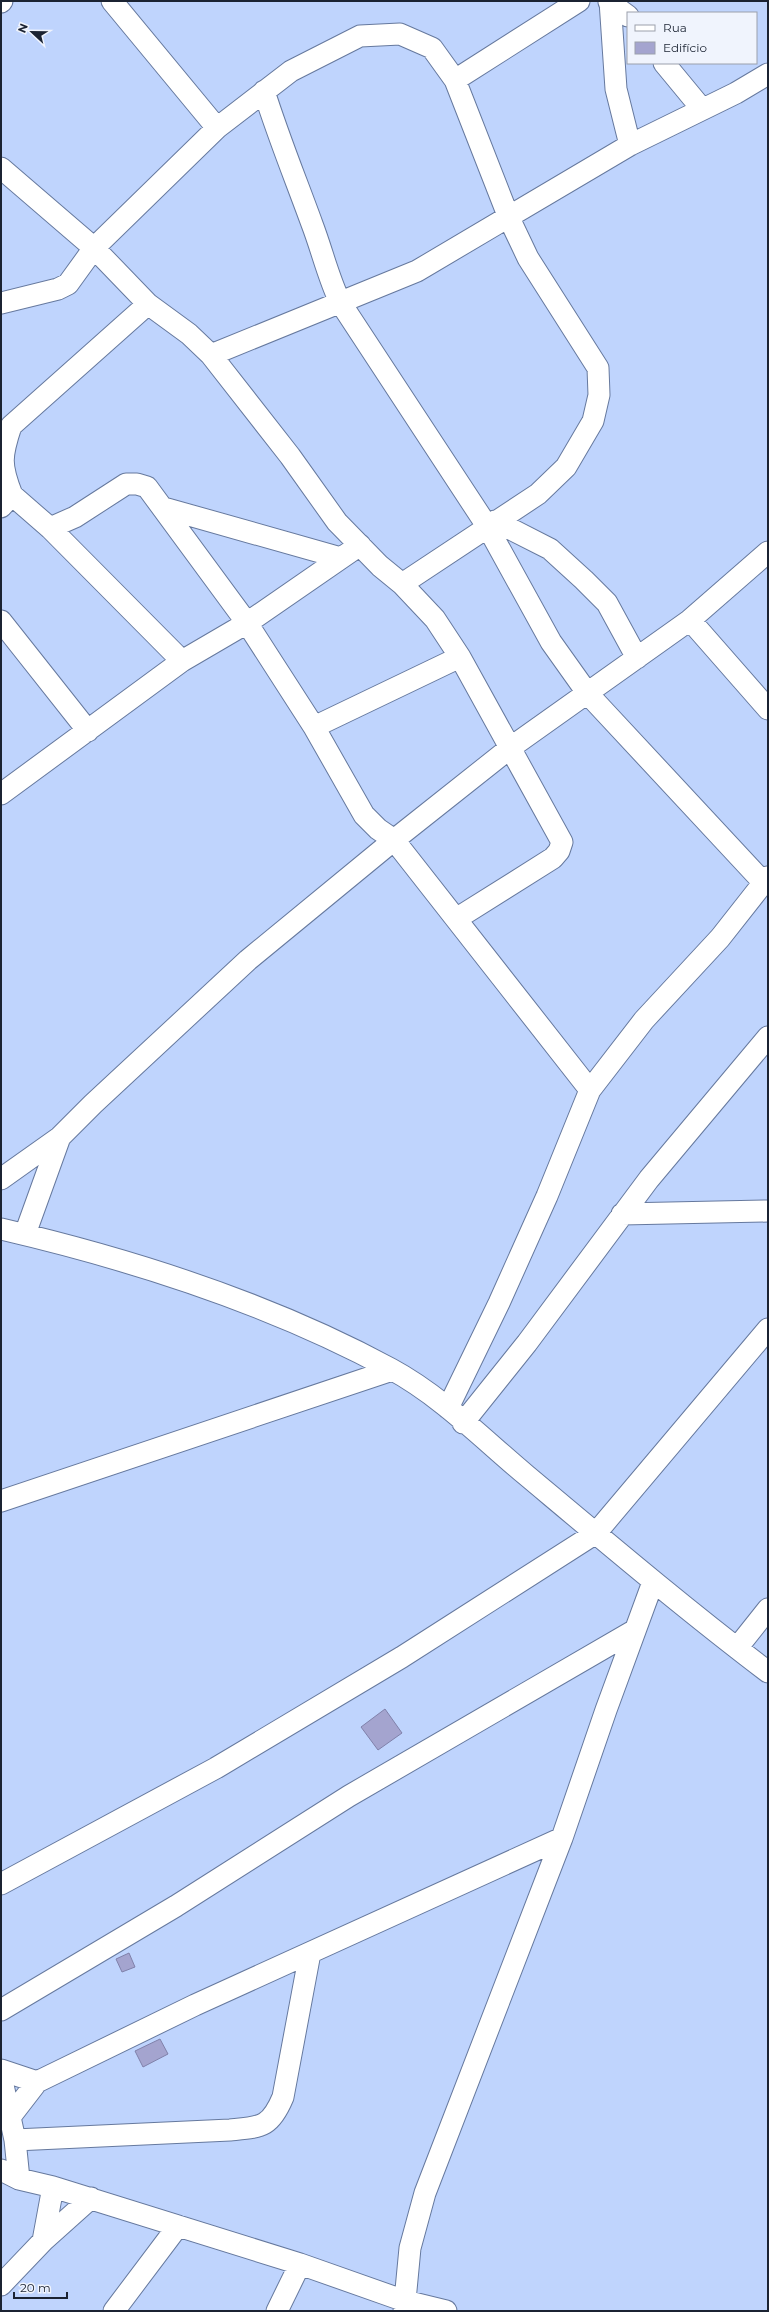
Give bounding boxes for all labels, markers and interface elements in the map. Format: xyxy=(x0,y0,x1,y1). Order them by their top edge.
north arrow xyxy=(12,12,52,52)
legend xyxy=(627,12,757,64)
text: Rua xyxy=(663,20,687,35)
text: N xyxy=(15,22,31,35)
text: Edifício xyxy=(663,40,707,55)
scale bar xyxy=(14,2274,67,2300)
text: 20 m xyxy=(20,2280,51,2295)

